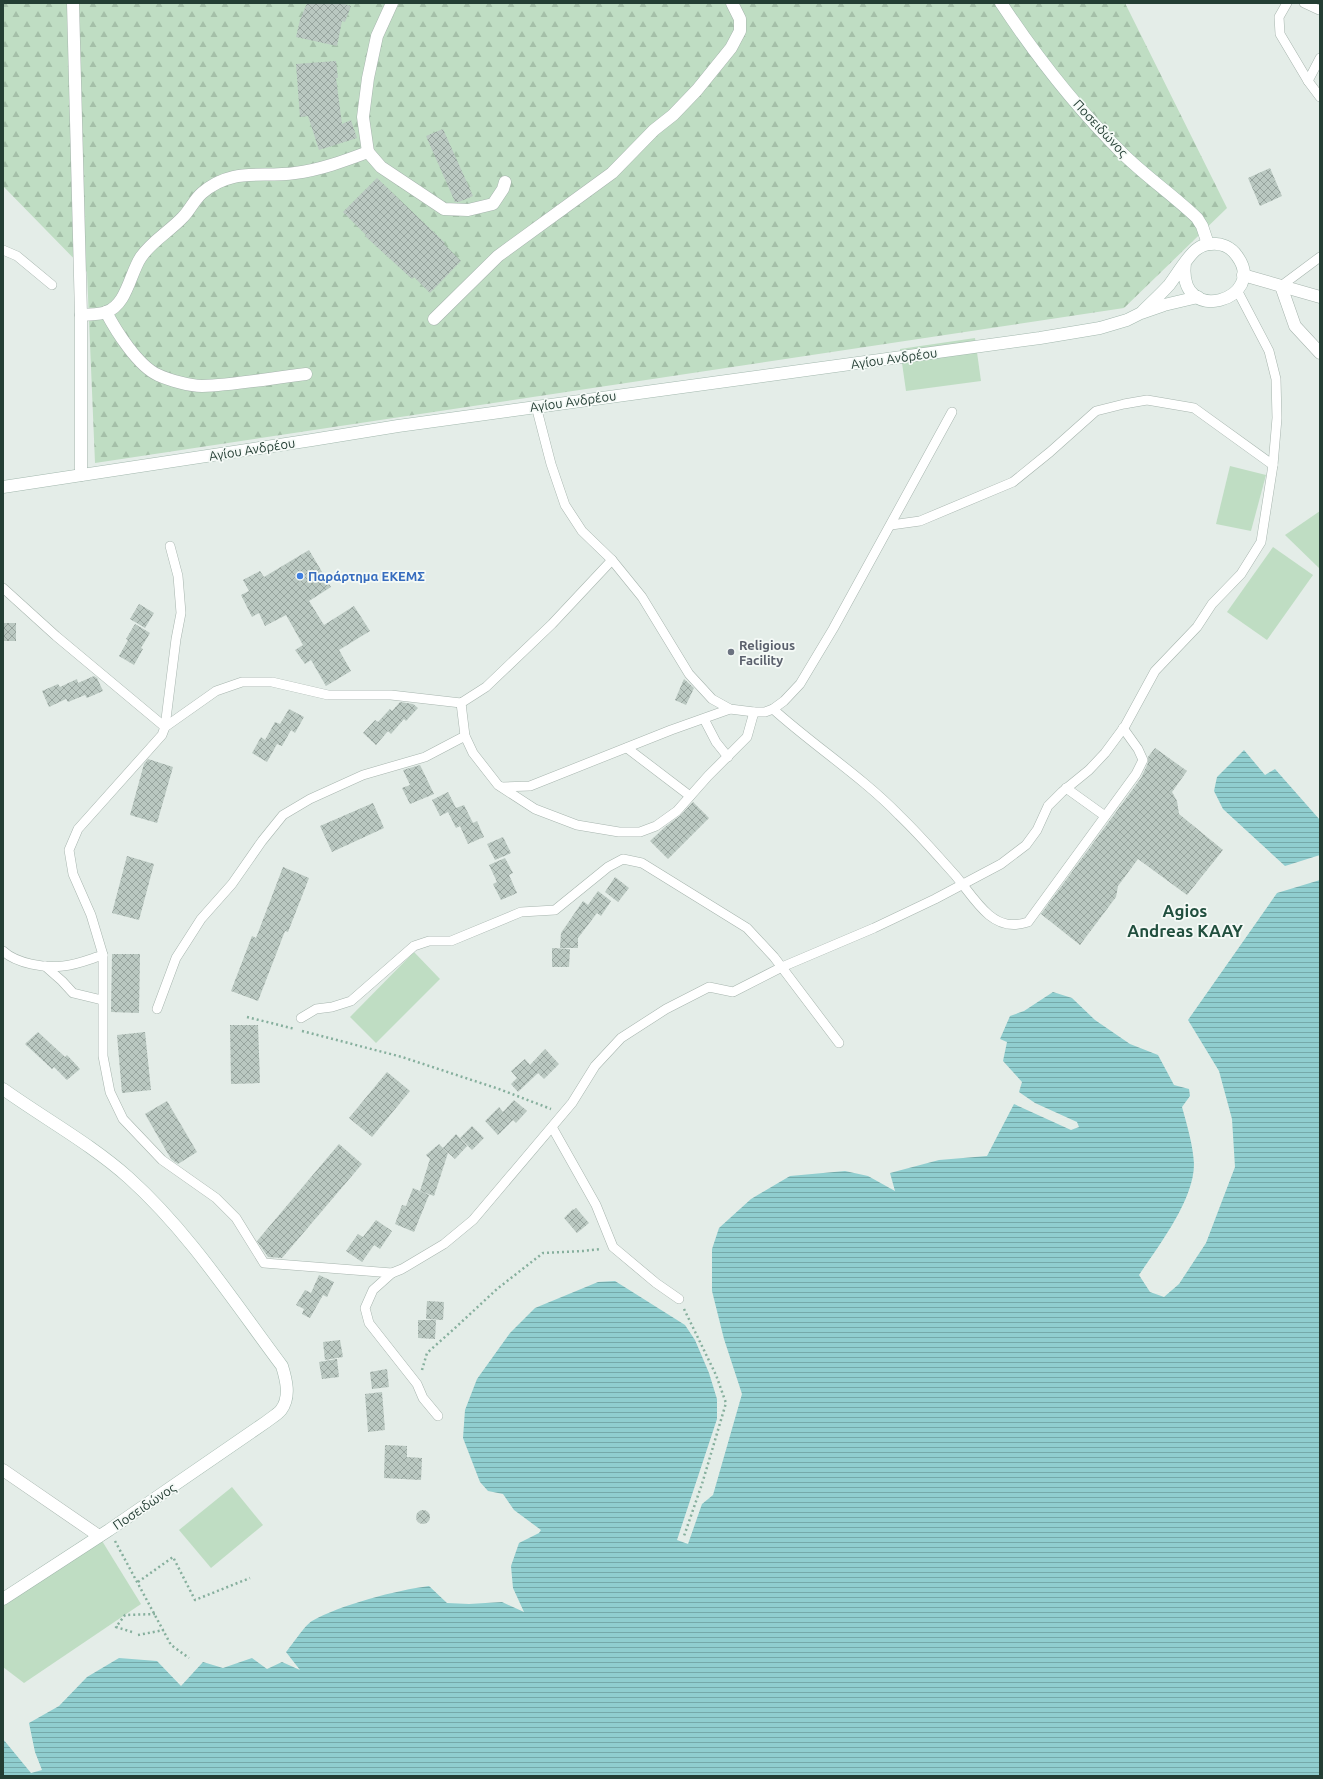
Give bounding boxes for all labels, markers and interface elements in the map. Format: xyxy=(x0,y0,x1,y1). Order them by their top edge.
street label: Ποσειδώνος xyxy=(1070,97,1131,160)
street label: Αγίου Ανδρέου xyxy=(850,345,938,371)
street label: Αγίου Ανδρέου xyxy=(529,388,617,414)
street label: Αγίου Ανδρέου xyxy=(208,435,296,463)
place label: Παράρτημα ΕΚΕΜΣ xyxy=(308,569,425,583)
marker: Παράρτημα ΕΚΕΜΣ xyxy=(295,571,305,581)
place label: Religious Facility xyxy=(739,638,795,667)
marker: Religious Facility xyxy=(726,647,736,657)
district label: Agios Andreas KAAY xyxy=(1127,901,1243,940)
street label: Ποσειδώνος xyxy=(110,1480,179,1533)

